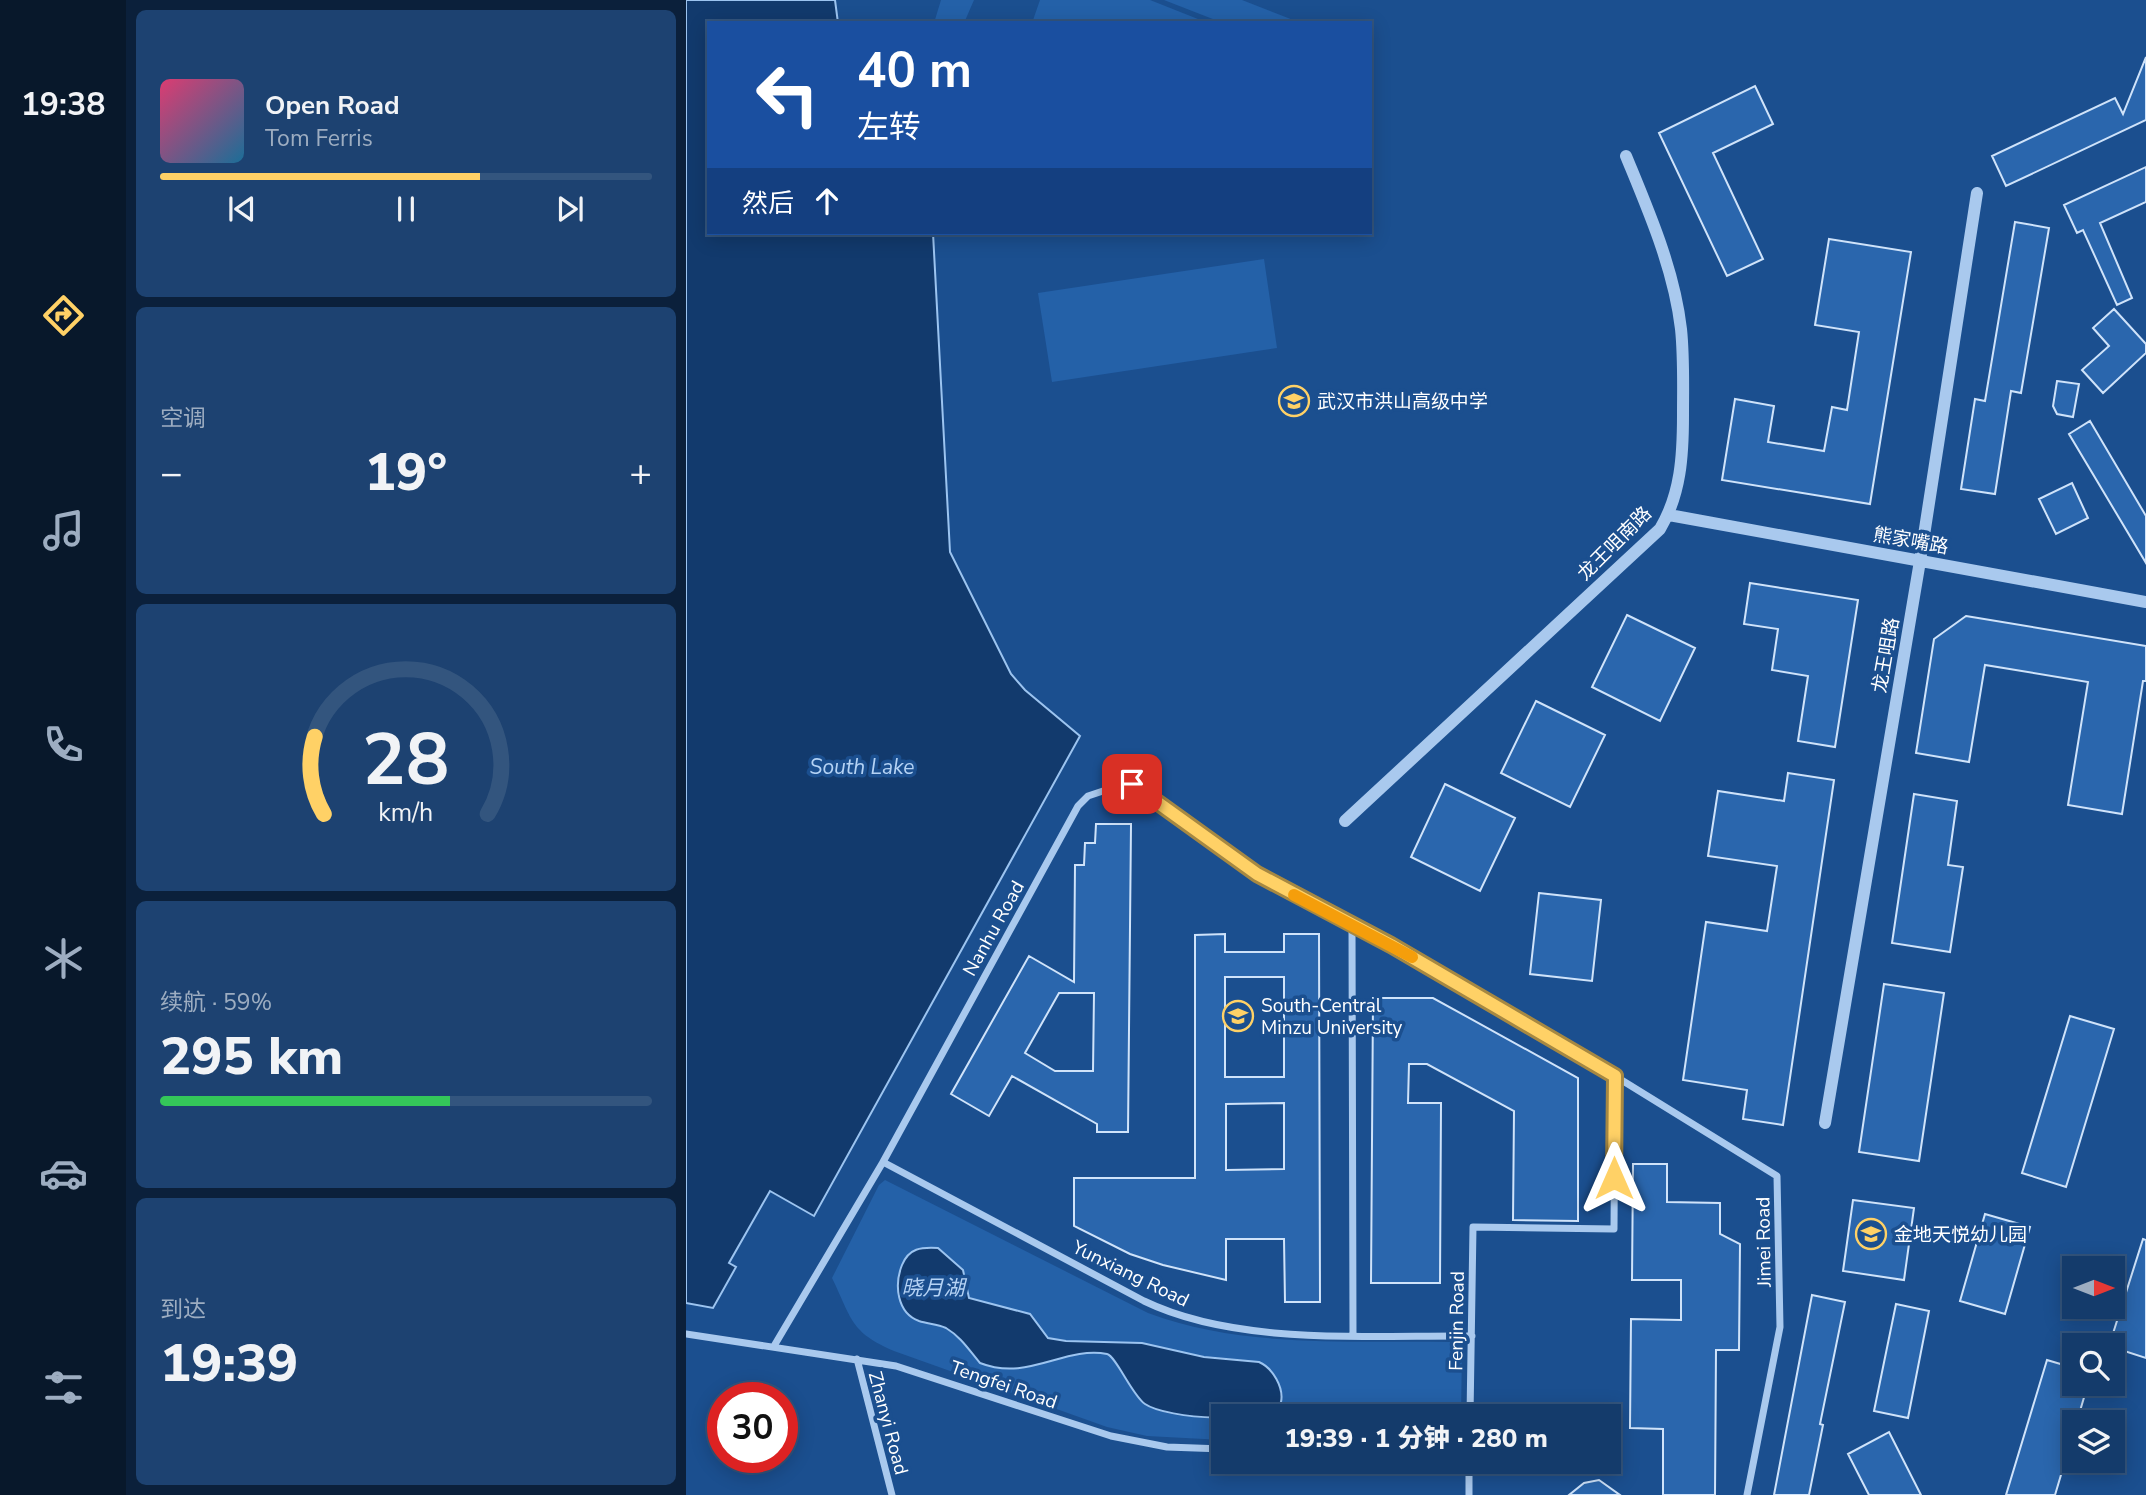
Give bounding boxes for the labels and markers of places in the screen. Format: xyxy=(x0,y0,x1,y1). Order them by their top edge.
school or university icon: 武汉市洪山高级中学 xyxy=(1277,384,1311,418)
place label: 武汉市洪山高级中学 xyxy=(1317,389,1488,415)
pin xyxy=(1102,754,1162,814)
place label: South-Central Minzu University xyxy=(1261,993,1403,1041)
school or university icon: South-Central Minzu University xyxy=(1221,999,1255,1033)
school or university icon: 金地天悦幼儿园 xyxy=(1854,1217,1888,1251)
place label: 金地天悦幼儿园 xyxy=(1894,1222,2027,1248)

